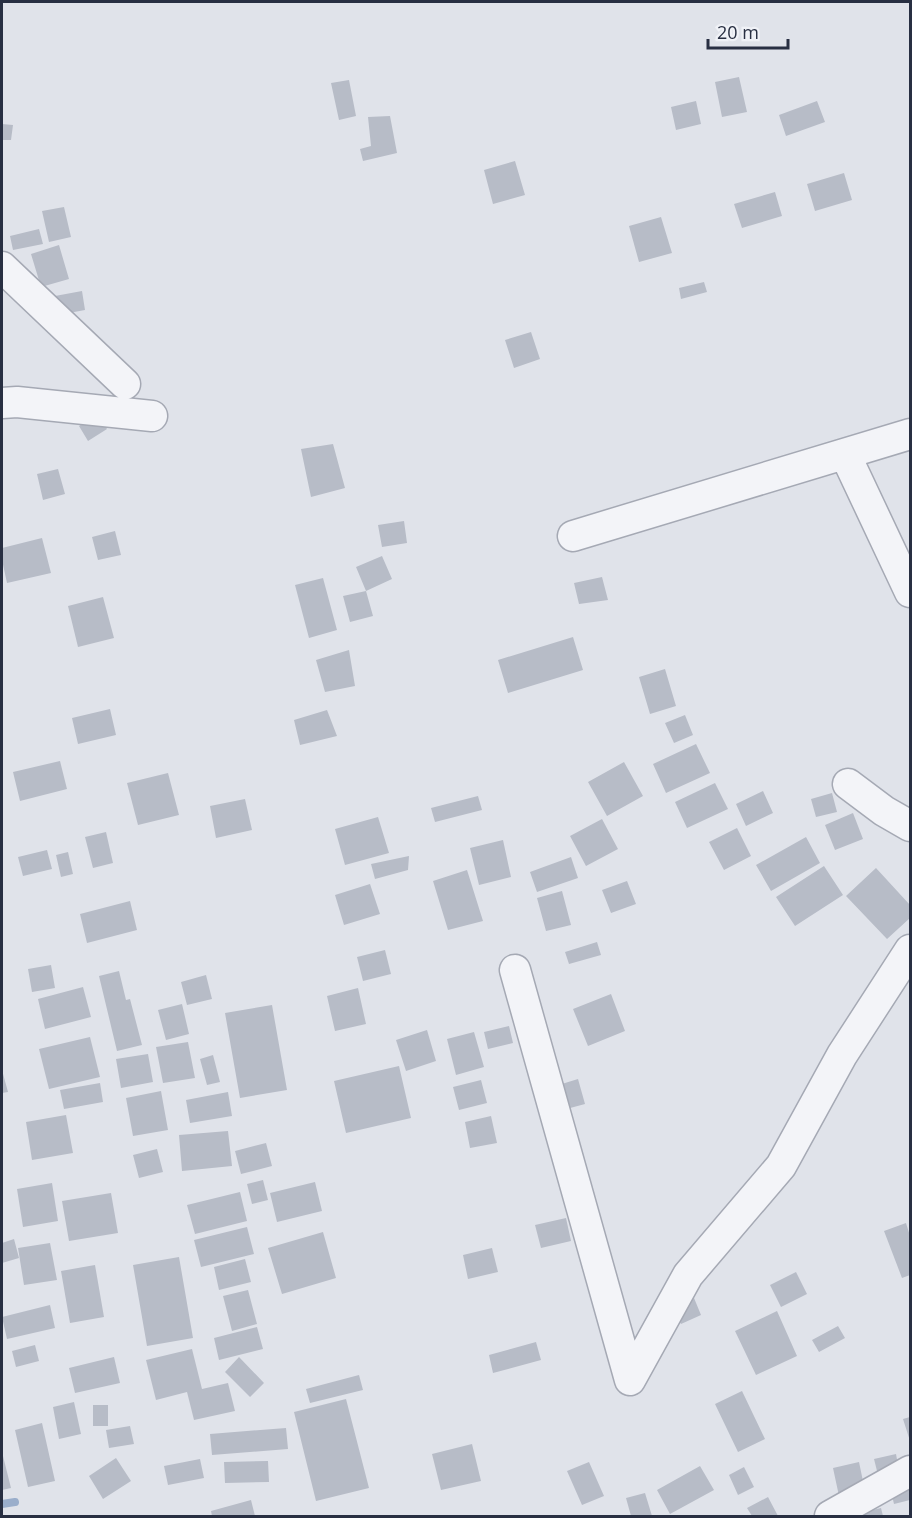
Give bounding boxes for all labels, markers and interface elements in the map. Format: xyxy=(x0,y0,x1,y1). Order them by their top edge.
scale bar xyxy=(708,12,788,50)
text: 20 m xyxy=(717,20,759,44)

